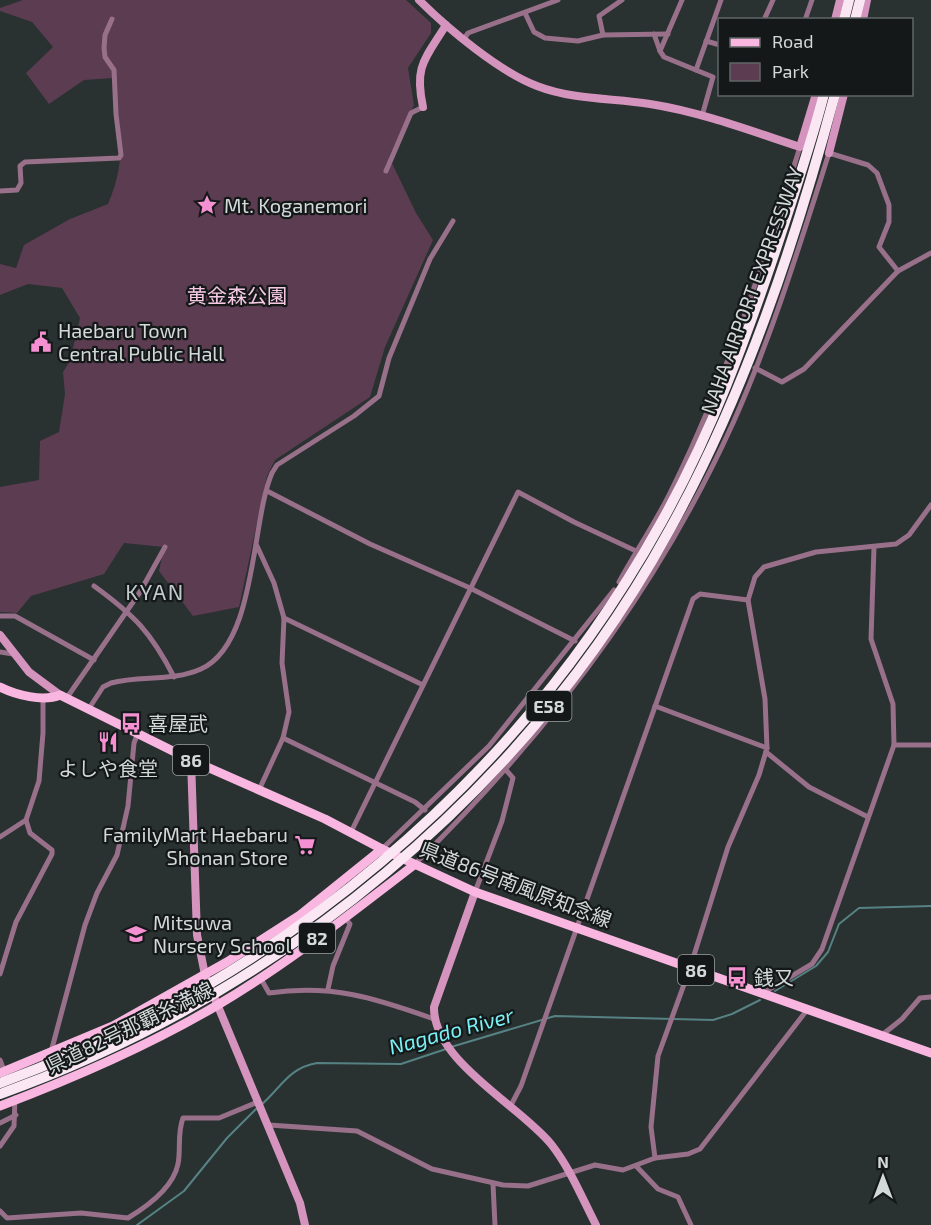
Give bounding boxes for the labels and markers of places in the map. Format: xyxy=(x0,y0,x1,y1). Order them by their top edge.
place icon: Mt. Koganemori xyxy=(195,193,219,217)
place label: Mt. Koganemori xyxy=(224,193,367,217)
place label: Haebaru Town Central Public Hall xyxy=(58,318,224,365)
public building icon: Haebaru Town Central Public Hall xyxy=(29,330,53,354)
bus stop icon: 喜屋武 xyxy=(119,711,143,735)
place label: 喜屋武 xyxy=(148,711,208,735)
restaurant icon: よしや食堂 xyxy=(96,730,120,754)
place label: よしや食堂 xyxy=(58,756,158,780)
place label: FamilyMart Haebaru Shonan Store xyxy=(103,822,288,869)
supermarket icon: FamilyMart Haebaru Shonan Store xyxy=(293,833,317,857)
place label: Mitsuwa Nursery School xyxy=(153,910,291,957)
school or university icon: Mitsuwa Nursery School xyxy=(124,922,148,946)
bus stop icon: 銭又 xyxy=(725,965,749,989)
place label: 銭又 xyxy=(754,965,794,989)

